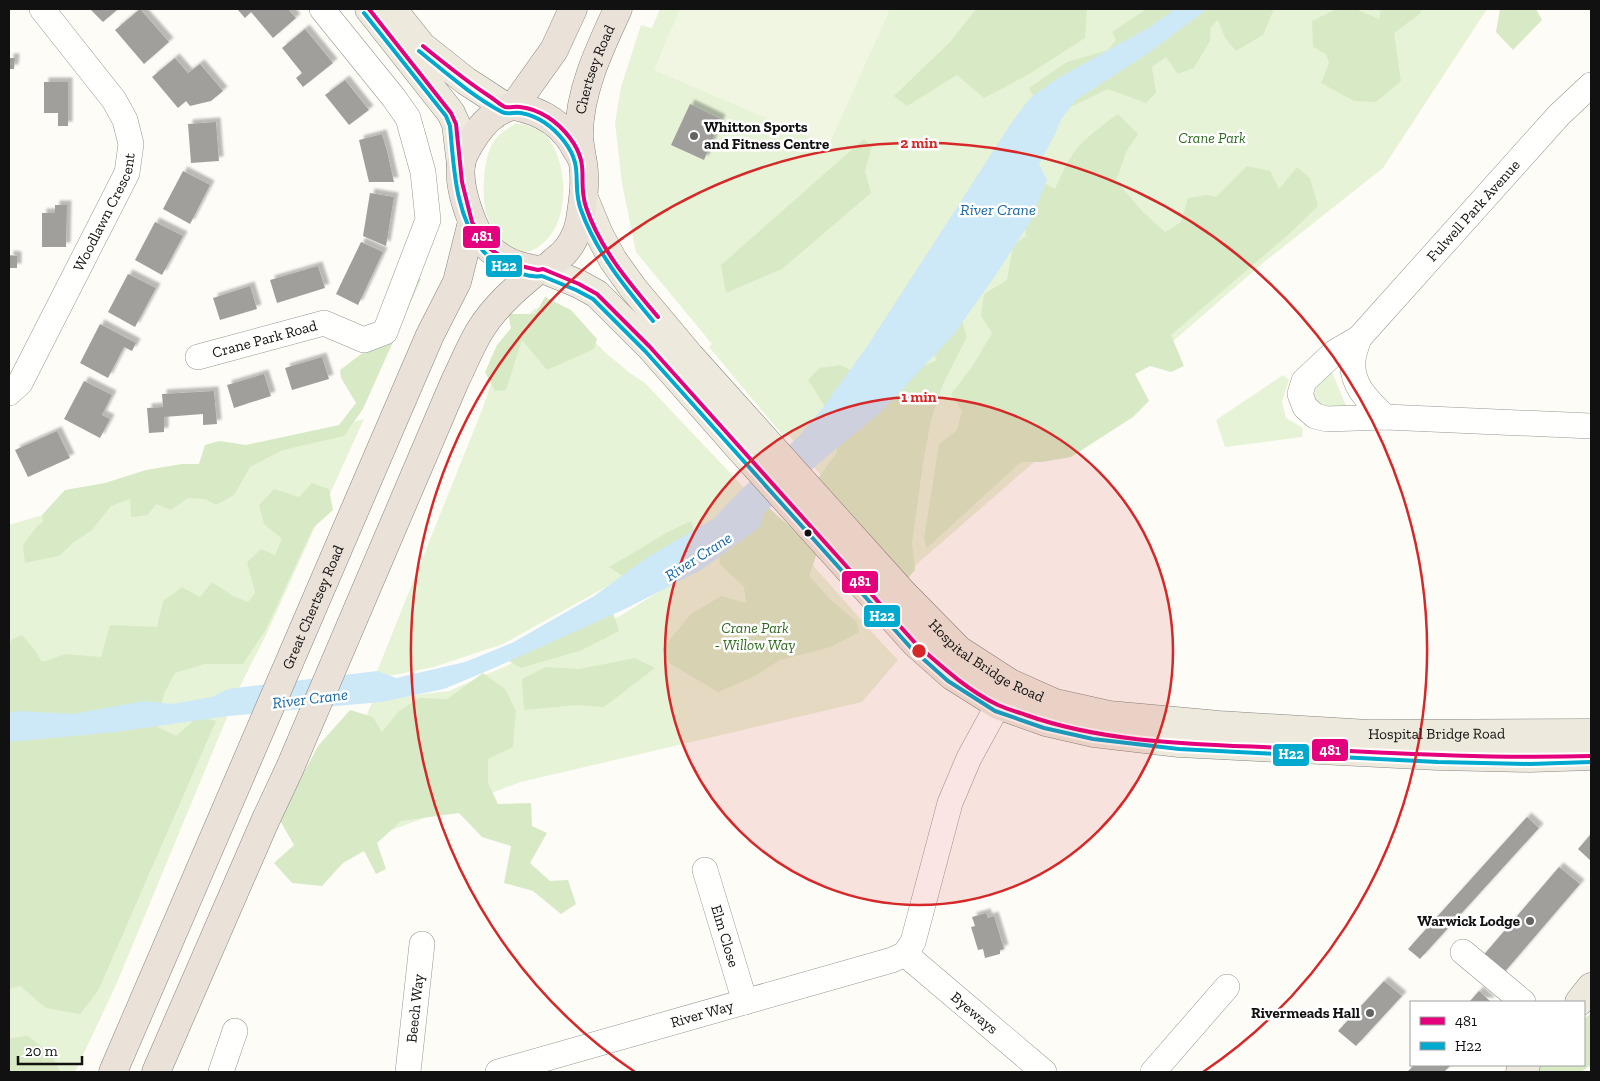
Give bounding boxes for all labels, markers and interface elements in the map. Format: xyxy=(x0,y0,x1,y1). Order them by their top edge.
street label: Chertsey Road xyxy=(572,21,619,115)
place label: Whitton Sports and Fitness Centre xyxy=(704,118,829,153)
park label: Crane Park xyxy=(1178,129,1246,147)
marker: Whitton Sports and Fitness Centre xyxy=(688,130,700,142)
text: 2 min xyxy=(900,134,938,152)
street label: Woodlawn Crescent xyxy=(69,151,139,274)
street label: Fulwell Park Avenue xyxy=(1423,156,1524,265)
water label: River Crane xyxy=(960,200,1036,219)
line badge: 481 xyxy=(462,225,501,249)
text: 481 xyxy=(471,228,493,245)
line badge: H22 xyxy=(485,254,523,278)
text: H22 xyxy=(491,258,517,275)
street label: Crane Park Road xyxy=(210,316,320,362)
text: 1 min xyxy=(901,388,937,406)
water label: River Crane xyxy=(661,528,735,585)
unlabelled marker xyxy=(803,528,813,538)
street label: Great Chertsey Road xyxy=(278,542,348,672)
line badge: 481 xyxy=(841,570,879,594)
text: 481 xyxy=(849,573,871,590)
line badge: H22 xyxy=(863,604,901,628)
text: H22 xyxy=(869,608,895,625)
street label: Hospital Bridge Road xyxy=(925,615,1048,706)
park label: Crane Park - Willow Way xyxy=(715,619,795,654)
centre of rings xyxy=(910,642,928,660)
water label: River Crane xyxy=(271,684,349,713)
street label: Hospital Bridge Road xyxy=(1368,724,1506,743)
line badge: 481 xyxy=(1311,738,1349,762)
text: 481 xyxy=(1319,742,1341,759)
line badge: H22 xyxy=(1272,743,1310,767)
text: H22 xyxy=(1278,746,1304,763)
street label: Elm Close xyxy=(707,903,743,969)
place label: Warwick Lodge xyxy=(1417,912,1520,930)
marker: Warwick Lodge xyxy=(1524,915,1536,927)
street label: Beech Way xyxy=(402,973,428,1044)
street label: Byeways xyxy=(947,988,1001,1038)
street label: River Way xyxy=(668,996,736,1032)
legend xyxy=(1410,1001,1585,1066)
place label: Rivermeads Hall xyxy=(1251,1004,1360,1022)
marker: Rivermeads Hall xyxy=(1364,1007,1376,1019)
text: 481 xyxy=(1455,1012,1477,1030)
scale bar xyxy=(18,1034,81,1066)
text: H22 xyxy=(1455,1037,1482,1055)
text: 20 m xyxy=(25,1042,58,1060)

